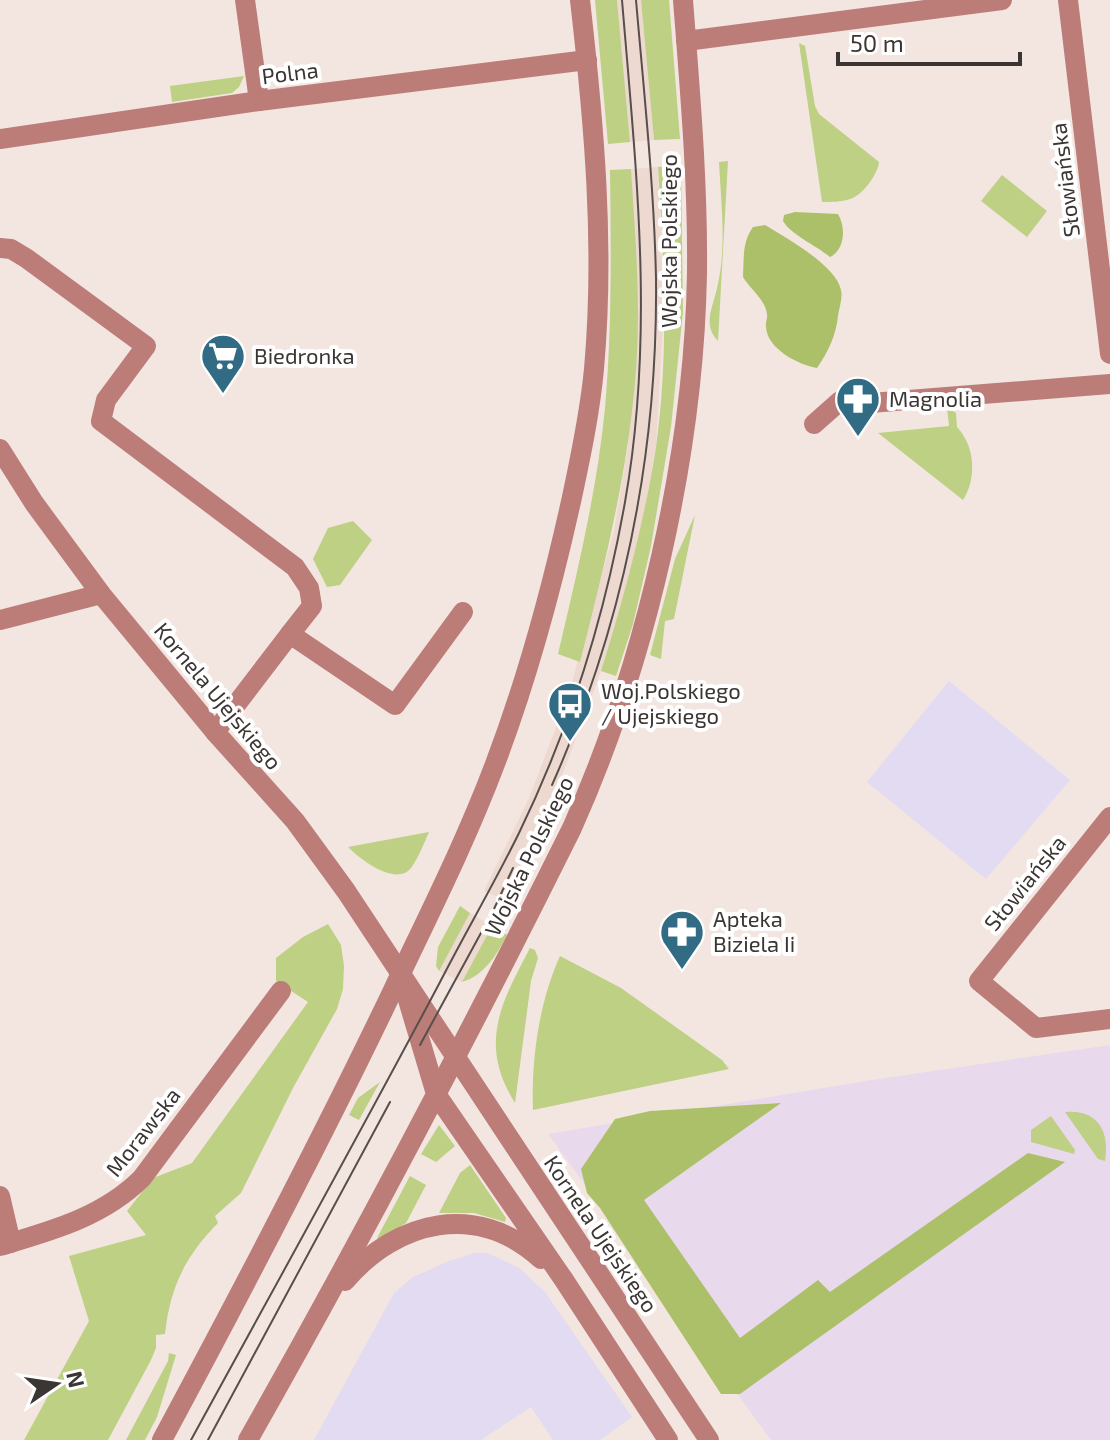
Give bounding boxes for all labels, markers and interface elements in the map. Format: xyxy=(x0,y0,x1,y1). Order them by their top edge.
scale bar xyxy=(838,16,1020,66)
text: 50 m xyxy=(850,28,904,57)
street label: Polna xyxy=(260,56,320,88)
street label: Słowiańska xyxy=(1044,122,1084,239)
street label: Wojska Polskiego xyxy=(655,154,682,328)
supermarket icon: Biedronka xyxy=(199,332,247,395)
place label: Biedronka xyxy=(254,342,355,368)
pharmacy icon: Magnolia xyxy=(834,375,882,438)
place label: Magnolia xyxy=(889,385,982,411)
street label: Kornela Ujejskiego xyxy=(149,617,288,775)
place label: Woj.Polskiego / Ujejskiego xyxy=(601,677,741,729)
bus stop icon: Woj.Polskiego / Ujejskiego xyxy=(546,680,594,743)
street label: Wojska Polskiego xyxy=(478,772,579,940)
street label: Słowiańska xyxy=(978,830,1070,935)
place label: Apteka Biziela Ii xyxy=(713,905,795,956)
pharmacy icon: Apteka Biziela Ii xyxy=(658,908,706,971)
street label: Morawska xyxy=(100,1082,185,1181)
street label: Kornela Ujejskiego xyxy=(539,1150,664,1318)
north arrow xyxy=(16,1344,96,1424)
text: N xyxy=(62,1369,91,1390)

